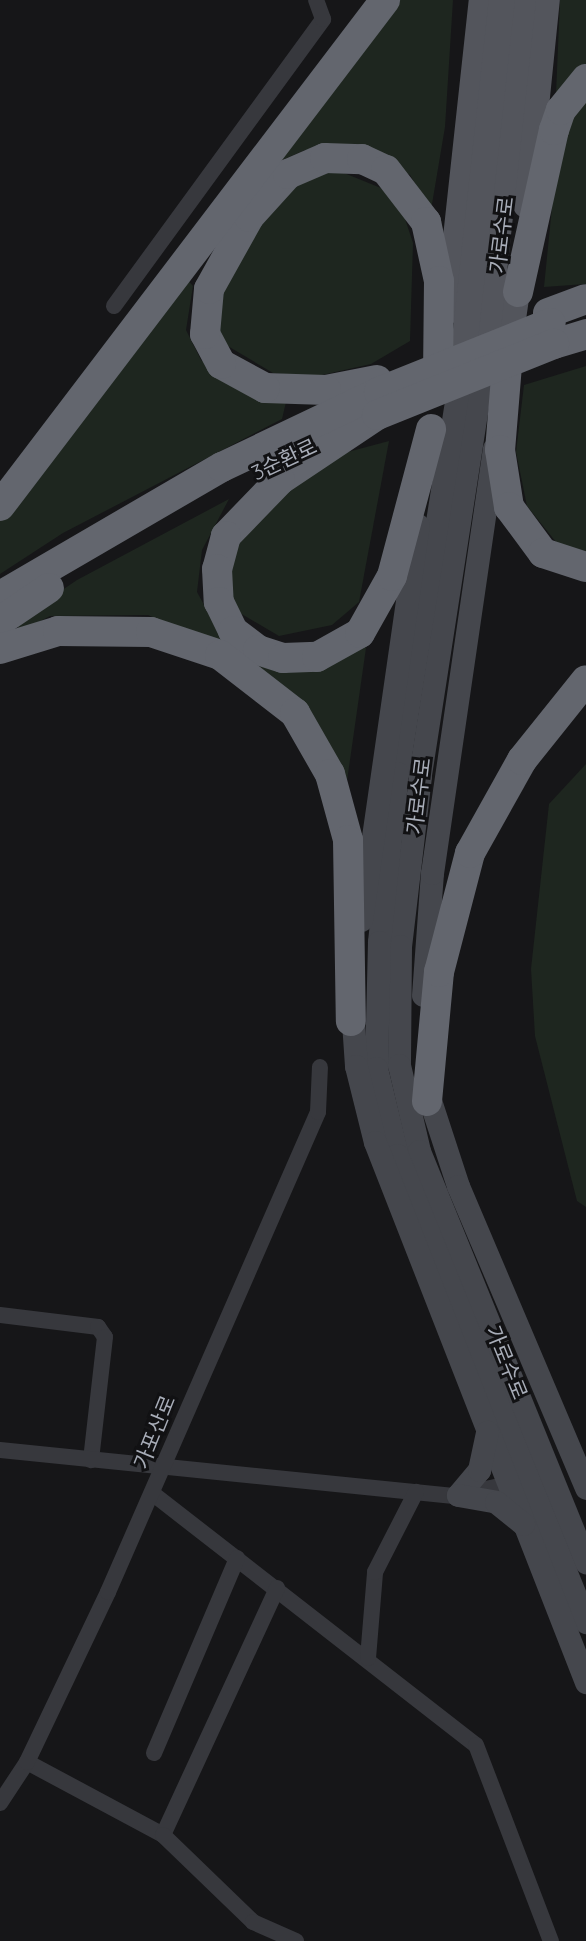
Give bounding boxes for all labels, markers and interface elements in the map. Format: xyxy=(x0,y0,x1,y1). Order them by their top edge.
street label: 가로수로 xyxy=(484,195,518,275)
street label: 3순환로 xyxy=(247,433,321,485)
street label: 가로수로 xyxy=(401,756,435,836)
street label: 가로수로 xyxy=(481,1321,533,1403)
street label: 가포산로 xyxy=(128,1391,180,1473)

